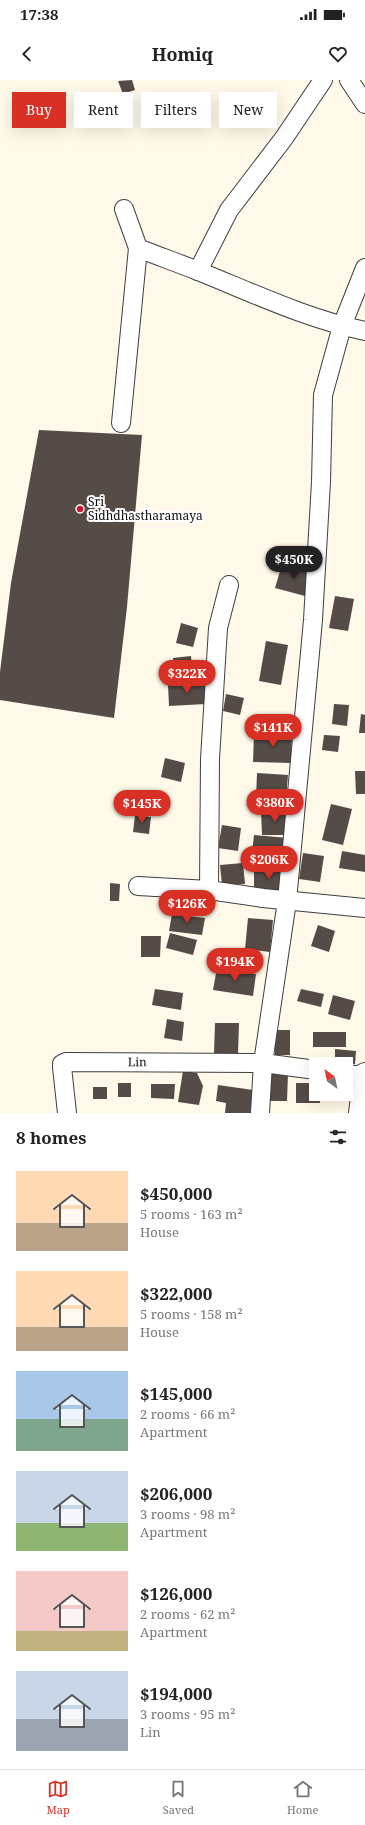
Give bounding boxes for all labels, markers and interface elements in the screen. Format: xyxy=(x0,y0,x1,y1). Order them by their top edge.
text: 17:38 xyxy=(20,4,58,24)
text: Homiq xyxy=(152,42,213,66)
icon: back xyxy=(16,43,38,65)
icon: heart xyxy=(327,43,349,65)
chip: Buy xyxy=(12,92,66,128)
chip: Rent xyxy=(74,92,133,128)
chip: Filters xyxy=(141,92,211,128)
chip: New xyxy=(219,92,277,128)
place label: Sri Sidhdhastharamaya xyxy=(88,493,203,524)
marker: Sri Sidhdhastharamaya xyxy=(75,504,85,514)
pin: $450K xyxy=(266,546,322,580)
text: $450K xyxy=(275,550,313,568)
pin: $322K xyxy=(159,660,215,694)
text: $322K xyxy=(168,664,206,682)
pin: $141K xyxy=(245,714,301,748)
text: $141K xyxy=(254,718,292,736)
pin: $380K xyxy=(247,789,303,823)
pin: $145K xyxy=(114,790,170,824)
text: $380K xyxy=(256,793,294,811)
text: $145K xyxy=(123,794,161,812)
pin: $206K xyxy=(241,846,297,880)
text: $206K xyxy=(250,850,288,868)
pin: $126K xyxy=(159,890,215,924)
text: $126K xyxy=(168,894,206,912)
pin: $194K xyxy=(207,948,263,982)
text: $194K xyxy=(216,952,254,970)
street label: Lin xyxy=(128,1053,147,1070)
north arrow xyxy=(309,1057,353,1101)
map controls xyxy=(309,1057,353,1101)
text: 8 homes xyxy=(16,1126,86,1149)
icon: filters xyxy=(327,1126,349,1148)
text: $450,000 xyxy=(140,1182,212,1205)
icon: home xyxy=(48,1187,96,1235)
text: 5 rooms · 163 m² xyxy=(140,1205,243,1223)
text: House xyxy=(140,1223,179,1241)
text: $322,000 xyxy=(140,1282,212,1305)
icon: home xyxy=(48,1287,96,1335)
text: 5 rooms · 158 m² xyxy=(140,1305,243,1323)
text: House xyxy=(140,1323,179,1341)
text: $145,000 xyxy=(140,1382,212,1405)
icon: home xyxy=(48,1387,96,1435)
text: 2 rooms · 66 m² xyxy=(140,1405,235,1423)
text: Apartment xyxy=(140,1423,207,1441)
text: $206,000 xyxy=(140,1482,212,1505)
icon: home xyxy=(48,1487,96,1535)
text: 3 rooms · 98 m² xyxy=(140,1505,235,1523)
text: Apartment xyxy=(140,1523,207,1541)
text: $126,000 xyxy=(140,1582,212,1605)
icon: home xyxy=(48,1587,96,1635)
text: 2 rooms · 62 m² xyxy=(140,1605,235,1623)
text: Apartment xyxy=(140,1623,207,1641)
text: $194,000 xyxy=(140,1682,212,1705)
icon: home xyxy=(48,1687,96,1735)
text: 3 rooms · 95 m² xyxy=(140,1705,235,1723)
text: Lin xyxy=(140,1723,161,1741)
tab: Map xyxy=(47,1778,70,1817)
tab: Saved xyxy=(163,1778,194,1817)
tab: Home xyxy=(287,1778,318,1817)

